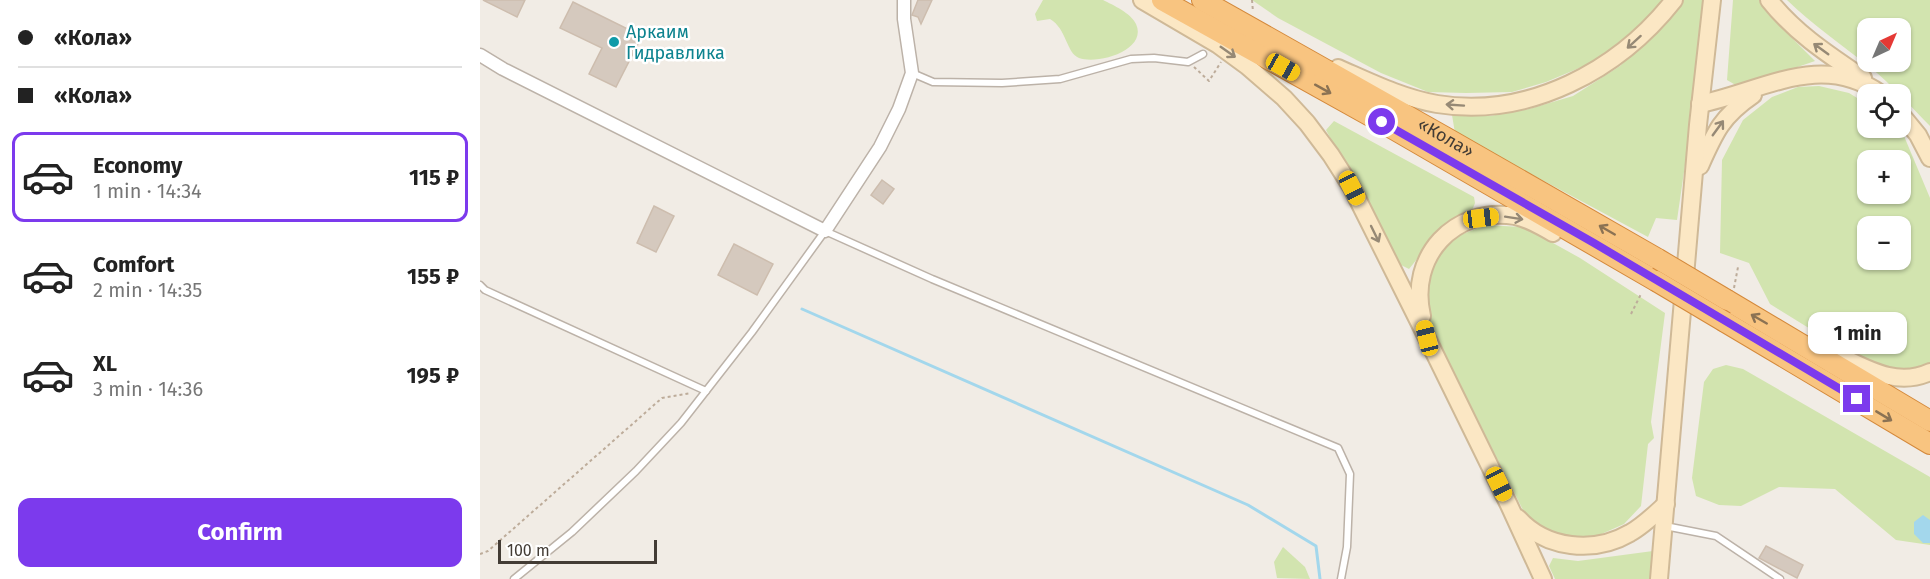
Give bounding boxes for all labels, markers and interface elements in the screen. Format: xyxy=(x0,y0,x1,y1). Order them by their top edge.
north arrow xyxy=(1857,18,1911,72)
map controls xyxy=(1857,18,1911,270)
place label: Аркаим Гидравлика xyxy=(626,21,725,64)
text: «Кола» xyxy=(54,24,132,51)
marker: Аркаим Гидравлика xyxy=(607,35,621,49)
one-way arrow xyxy=(1627,35,1642,49)
one-way arrow xyxy=(1813,43,1829,55)
one-way arrow xyxy=(1219,46,1236,58)
car xyxy=(1263,50,1303,84)
text: «Кола» xyxy=(54,82,132,109)
one-way arrow xyxy=(1314,84,1331,96)
button: locate xyxy=(1857,84,1911,138)
one-way arrow xyxy=(1445,100,1465,111)
route start xyxy=(1368,108,1395,135)
street label: «Кола» xyxy=(1414,113,1478,162)
one-way arrow xyxy=(1712,120,1724,136)
icon: car xyxy=(21,150,75,204)
button: + xyxy=(1857,150,1911,204)
text: Economy xyxy=(93,152,182,179)
text: 115 ₽ xyxy=(409,164,459,191)
car xyxy=(1336,168,1368,208)
text: 1 min · 14:34 xyxy=(93,179,202,203)
car xyxy=(1462,207,1500,229)
one-way arrow xyxy=(1504,212,1523,223)
button: − xyxy=(1857,216,1911,270)
one-way arrow xyxy=(1599,224,1616,236)
one-way arrow xyxy=(1370,225,1382,243)
icon: car xyxy=(21,249,75,303)
text: Comfort xyxy=(93,251,174,278)
text: 155 ₽ xyxy=(407,263,459,290)
text: 2 min · 14:35 xyxy=(93,278,202,302)
callout: 1 min xyxy=(1808,312,1906,354)
one-way arrow xyxy=(1751,313,1768,325)
car xyxy=(1414,318,1440,358)
text: 1 min xyxy=(1833,321,1882,345)
icon: car xyxy=(21,348,75,402)
text: XL xyxy=(93,350,117,377)
text: 195 ₽ xyxy=(406,362,459,389)
text: 3 min · 14:36 xyxy=(93,377,203,401)
route end xyxy=(1843,385,1870,412)
one-way arrow xyxy=(1875,410,1892,422)
car xyxy=(1483,464,1515,504)
button: Confirm xyxy=(18,498,462,567)
scale bar xyxy=(498,537,657,564)
text: 100 m xyxy=(507,541,550,560)

